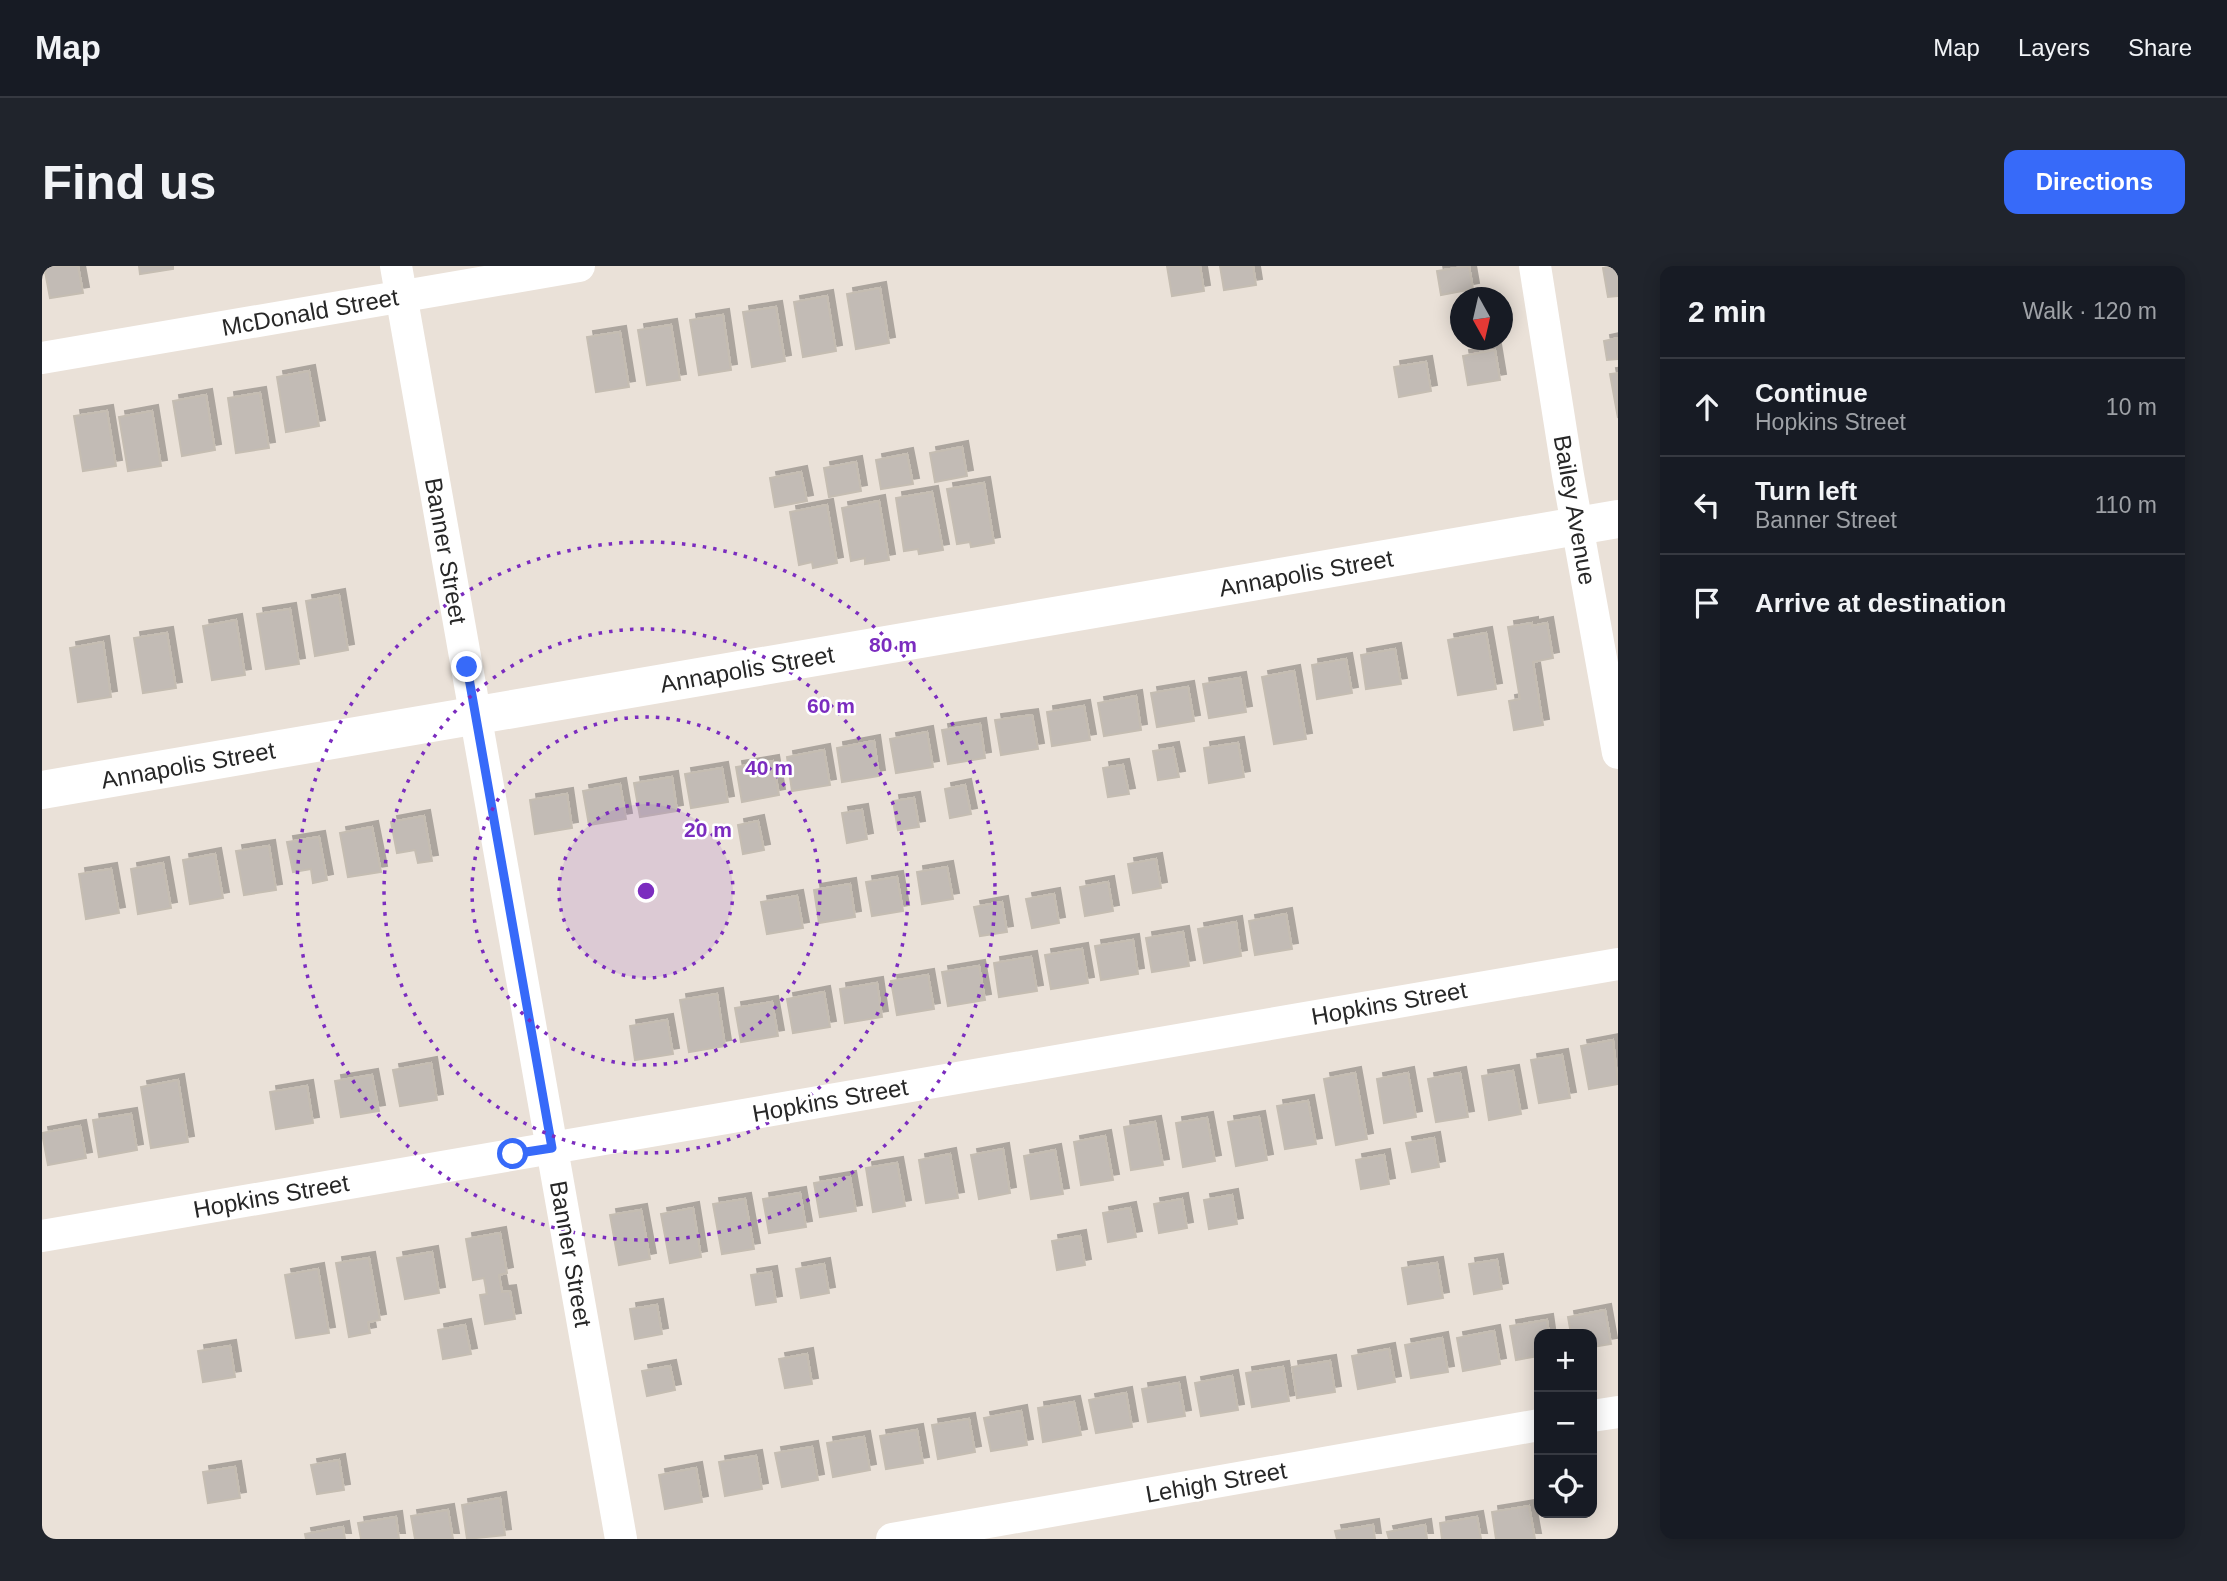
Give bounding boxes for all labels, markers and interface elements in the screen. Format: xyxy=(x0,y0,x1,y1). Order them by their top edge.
text: Map xyxy=(35,29,101,66)
text: Map xyxy=(1933,34,1980,61)
text: Layers xyxy=(2018,34,2090,61)
text: Share xyxy=(2128,34,2192,61)
button: Directions xyxy=(2004,150,2185,214)
text: Find us xyxy=(42,155,216,209)
street label: McDonald Street xyxy=(220,283,401,341)
north arrow xyxy=(1450,287,1513,350)
text: 2 min xyxy=(1688,295,1766,328)
text: Walk · 120 m xyxy=(2022,298,2157,324)
text: Continue xyxy=(1755,378,1868,408)
icon: ahead xyxy=(1688,388,1726,426)
text: 10 m xyxy=(2106,394,2157,420)
text: Hopkins Street xyxy=(1755,409,1906,435)
street label: Bailey Avenue xyxy=(1549,433,1601,587)
street label: Banner Street xyxy=(420,476,472,627)
text: Turn left xyxy=(1755,476,1857,506)
icon: left xyxy=(1688,486,1726,524)
text: 110 m xyxy=(2095,492,2157,518)
text: Banner Street xyxy=(1755,507,1897,533)
street label: Annapolis Street xyxy=(1217,544,1395,602)
icon: arrive xyxy=(1688,584,1726,622)
text: Arrive at destination xyxy=(1755,588,2006,618)
text: 80 m xyxy=(869,633,917,656)
street label: Annapolis Street xyxy=(658,640,836,698)
route end xyxy=(451,651,482,682)
text: 60 m xyxy=(807,694,855,717)
street label: Annapolis Street xyxy=(99,736,277,794)
text: 40 m xyxy=(745,756,793,779)
text: 20 m xyxy=(684,818,732,841)
centre of rings xyxy=(634,879,658,903)
street label: Hopkins Street xyxy=(1309,976,1469,1030)
street label: Hopkins Street xyxy=(750,1073,910,1127)
route start xyxy=(497,1138,528,1169)
street label: Hopkins Street xyxy=(191,1169,351,1223)
street label: Banner Street xyxy=(545,1179,597,1330)
map controls xyxy=(1534,1329,1597,1518)
button: + xyxy=(1534,1329,1597,1392)
button: − xyxy=(1534,1392,1597,1455)
button: locate xyxy=(1534,1455,1597,1518)
street label: Lehigh Street xyxy=(1143,1456,1289,1508)

